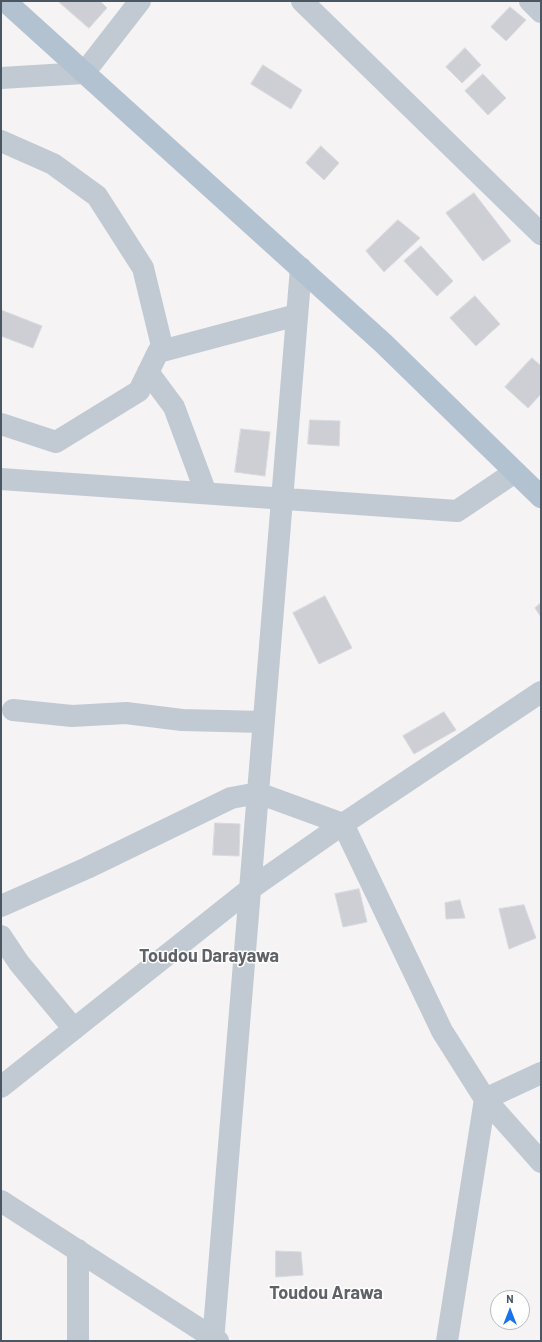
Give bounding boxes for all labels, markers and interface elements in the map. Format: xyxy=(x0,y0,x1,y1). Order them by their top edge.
district label: Toudou Darayawa xyxy=(139,945,279,967)
district label: Toudou Arawa xyxy=(269,1282,383,1304)
north arrow xyxy=(490,1290,530,1330)
text: N xyxy=(506,1292,514,1305)

